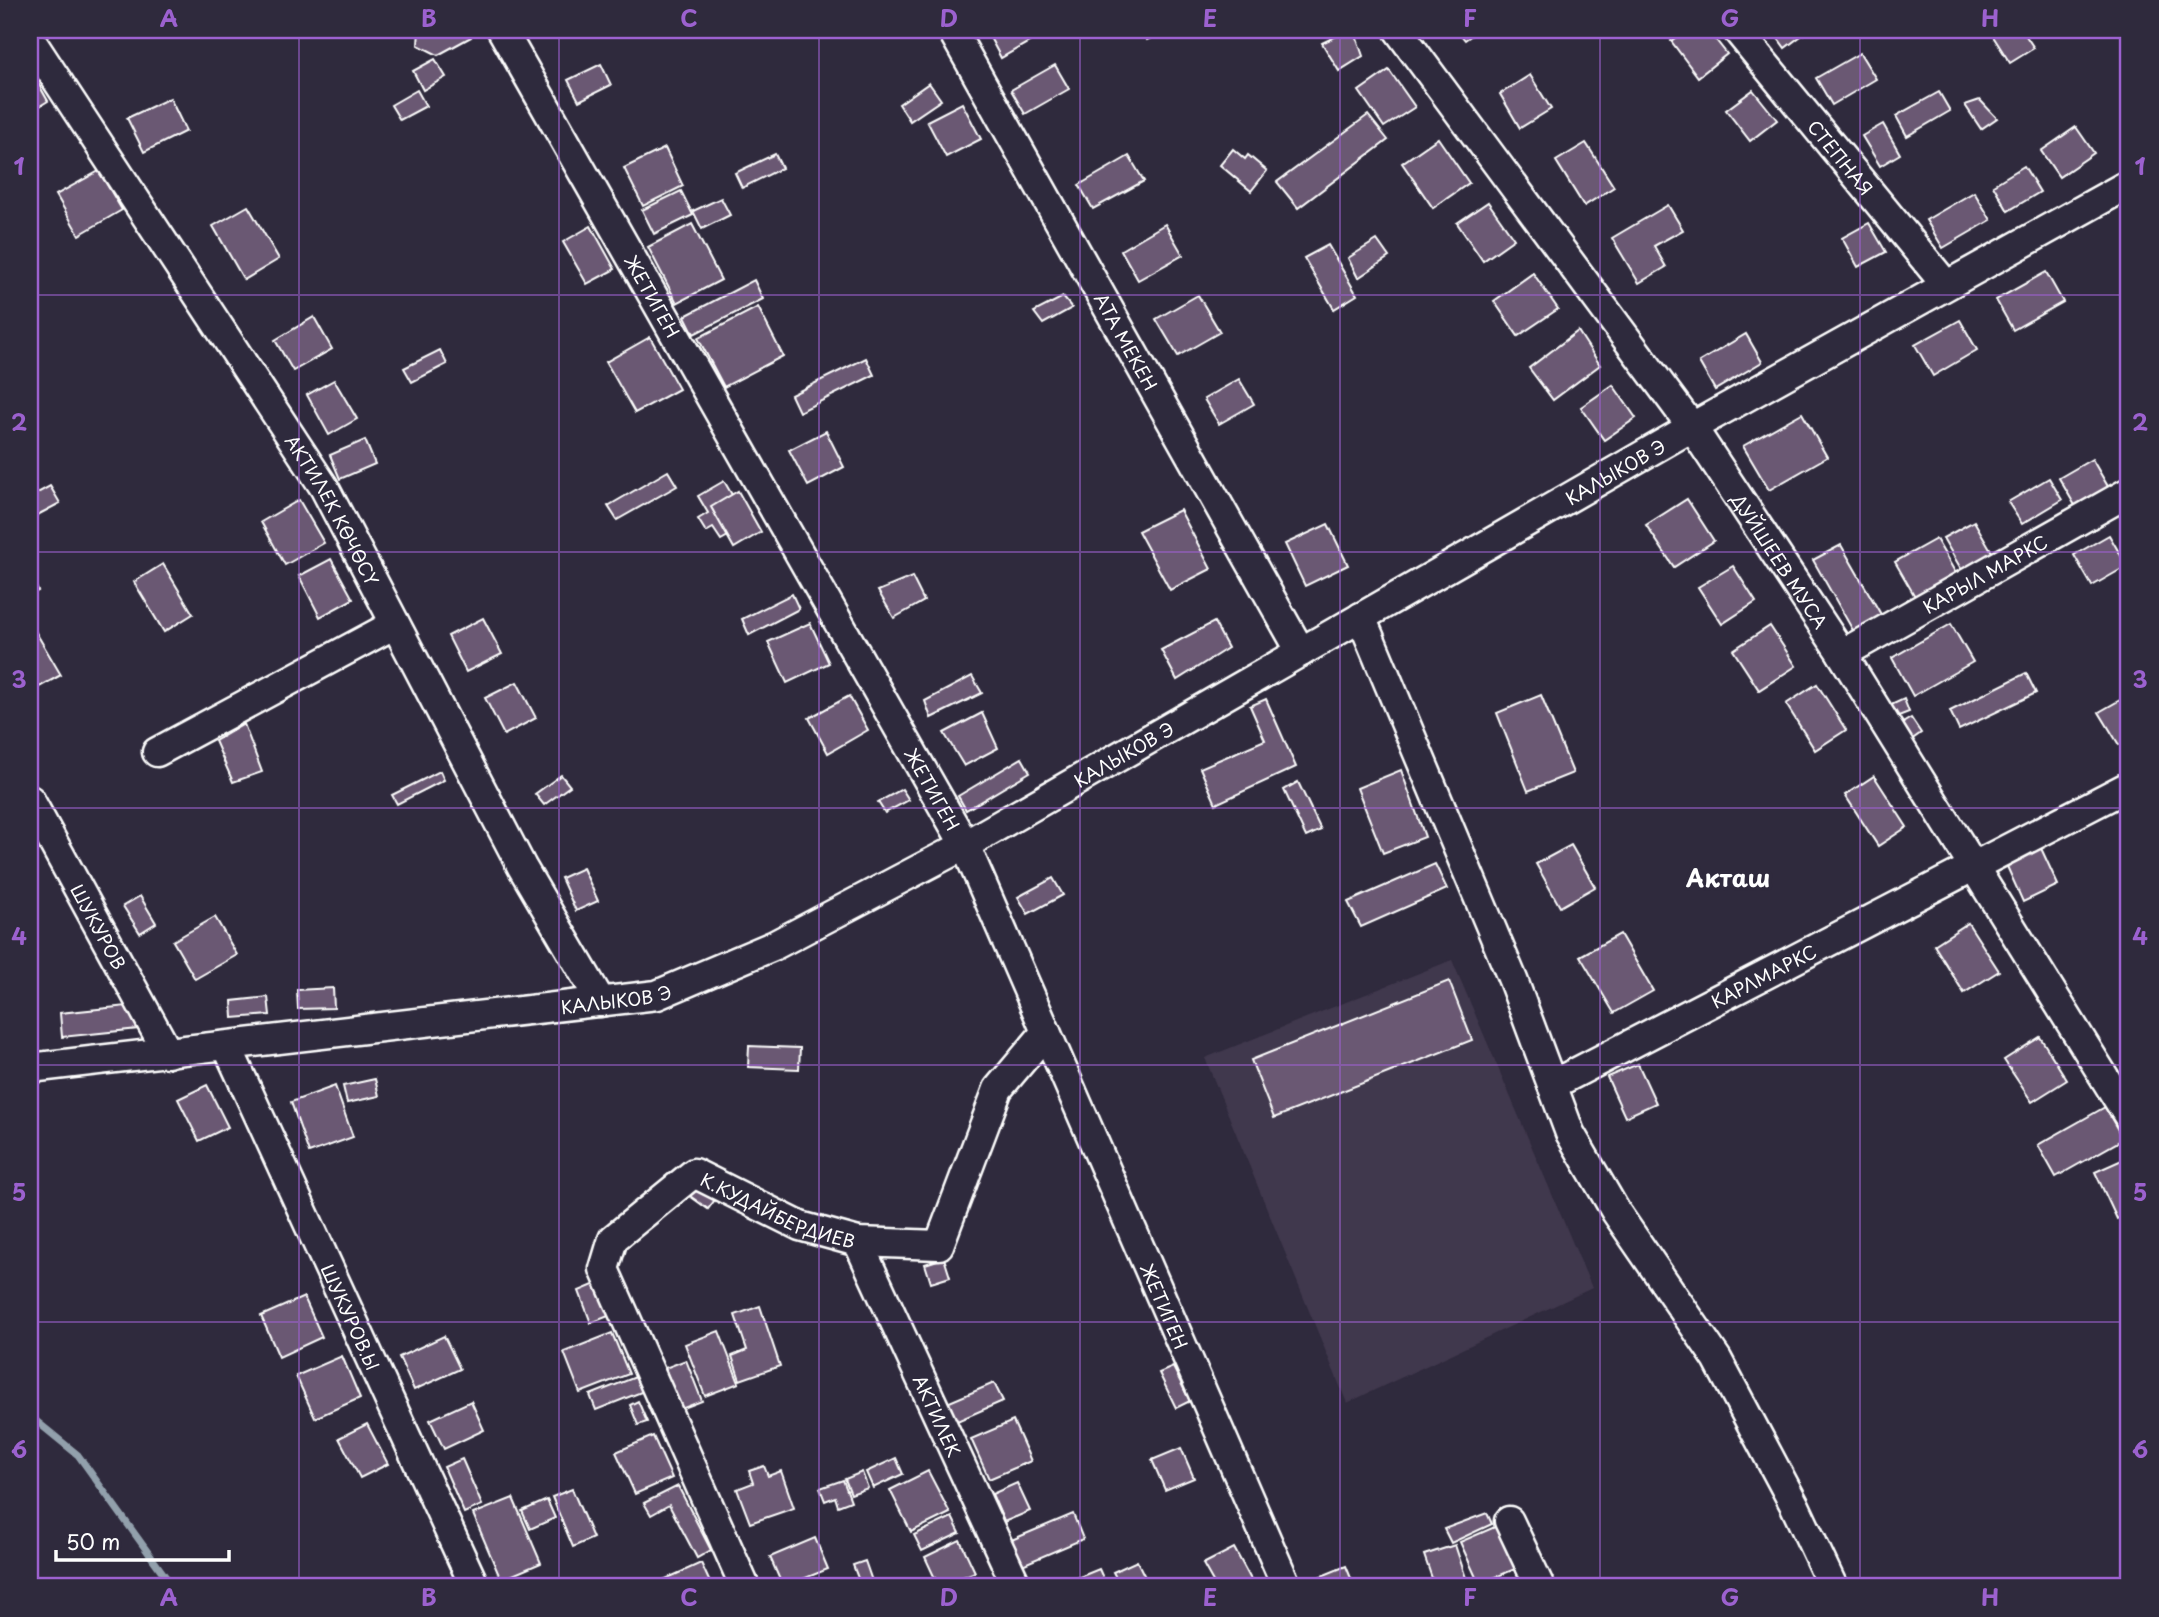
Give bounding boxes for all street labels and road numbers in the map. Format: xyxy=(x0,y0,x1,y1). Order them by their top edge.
street label: СТЕПНАЯ xyxy=(1802,113,1880,200)
street label: ЖЕТИГЕН xyxy=(619,249,687,342)
street label: АТА МЕКЕН xyxy=(1088,288,1165,395)
street label: АКТИЛЕК КӨЧӨСҮ xyxy=(279,429,387,590)
street label: КАЛЫКОВ Э xyxy=(1560,432,1670,511)
street label: ДУЙШЕЕВ МУСА xyxy=(1725,487,1835,634)
street label: КАРЫЛ МАРКС xyxy=(1918,527,2052,619)
street label: КАЛЫКОВ Э xyxy=(1069,714,1179,793)
street label: ЖЕТИГЕН xyxy=(899,742,967,835)
street label: ШУКУРОВ xyxy=(65,879,133,974)
street label: КАРЛМАРКС xyxy=(1706,937,1821,1014)
street label: КАЛЫКОВ Э xyxy=(559,977,676,1020)
street label: К.КУДАЙБЕРДИЕВ xyxy=(696,1165,858,1254)
street label: ЖЕТИГЕН xyxy=(1134,1258,1196,1353)
street label: ШУКУРОВ.Ы xyxy=(315,1259,387,1374)
street label: АКТИЛЕК xyxy=(907,1370,969,1461)

